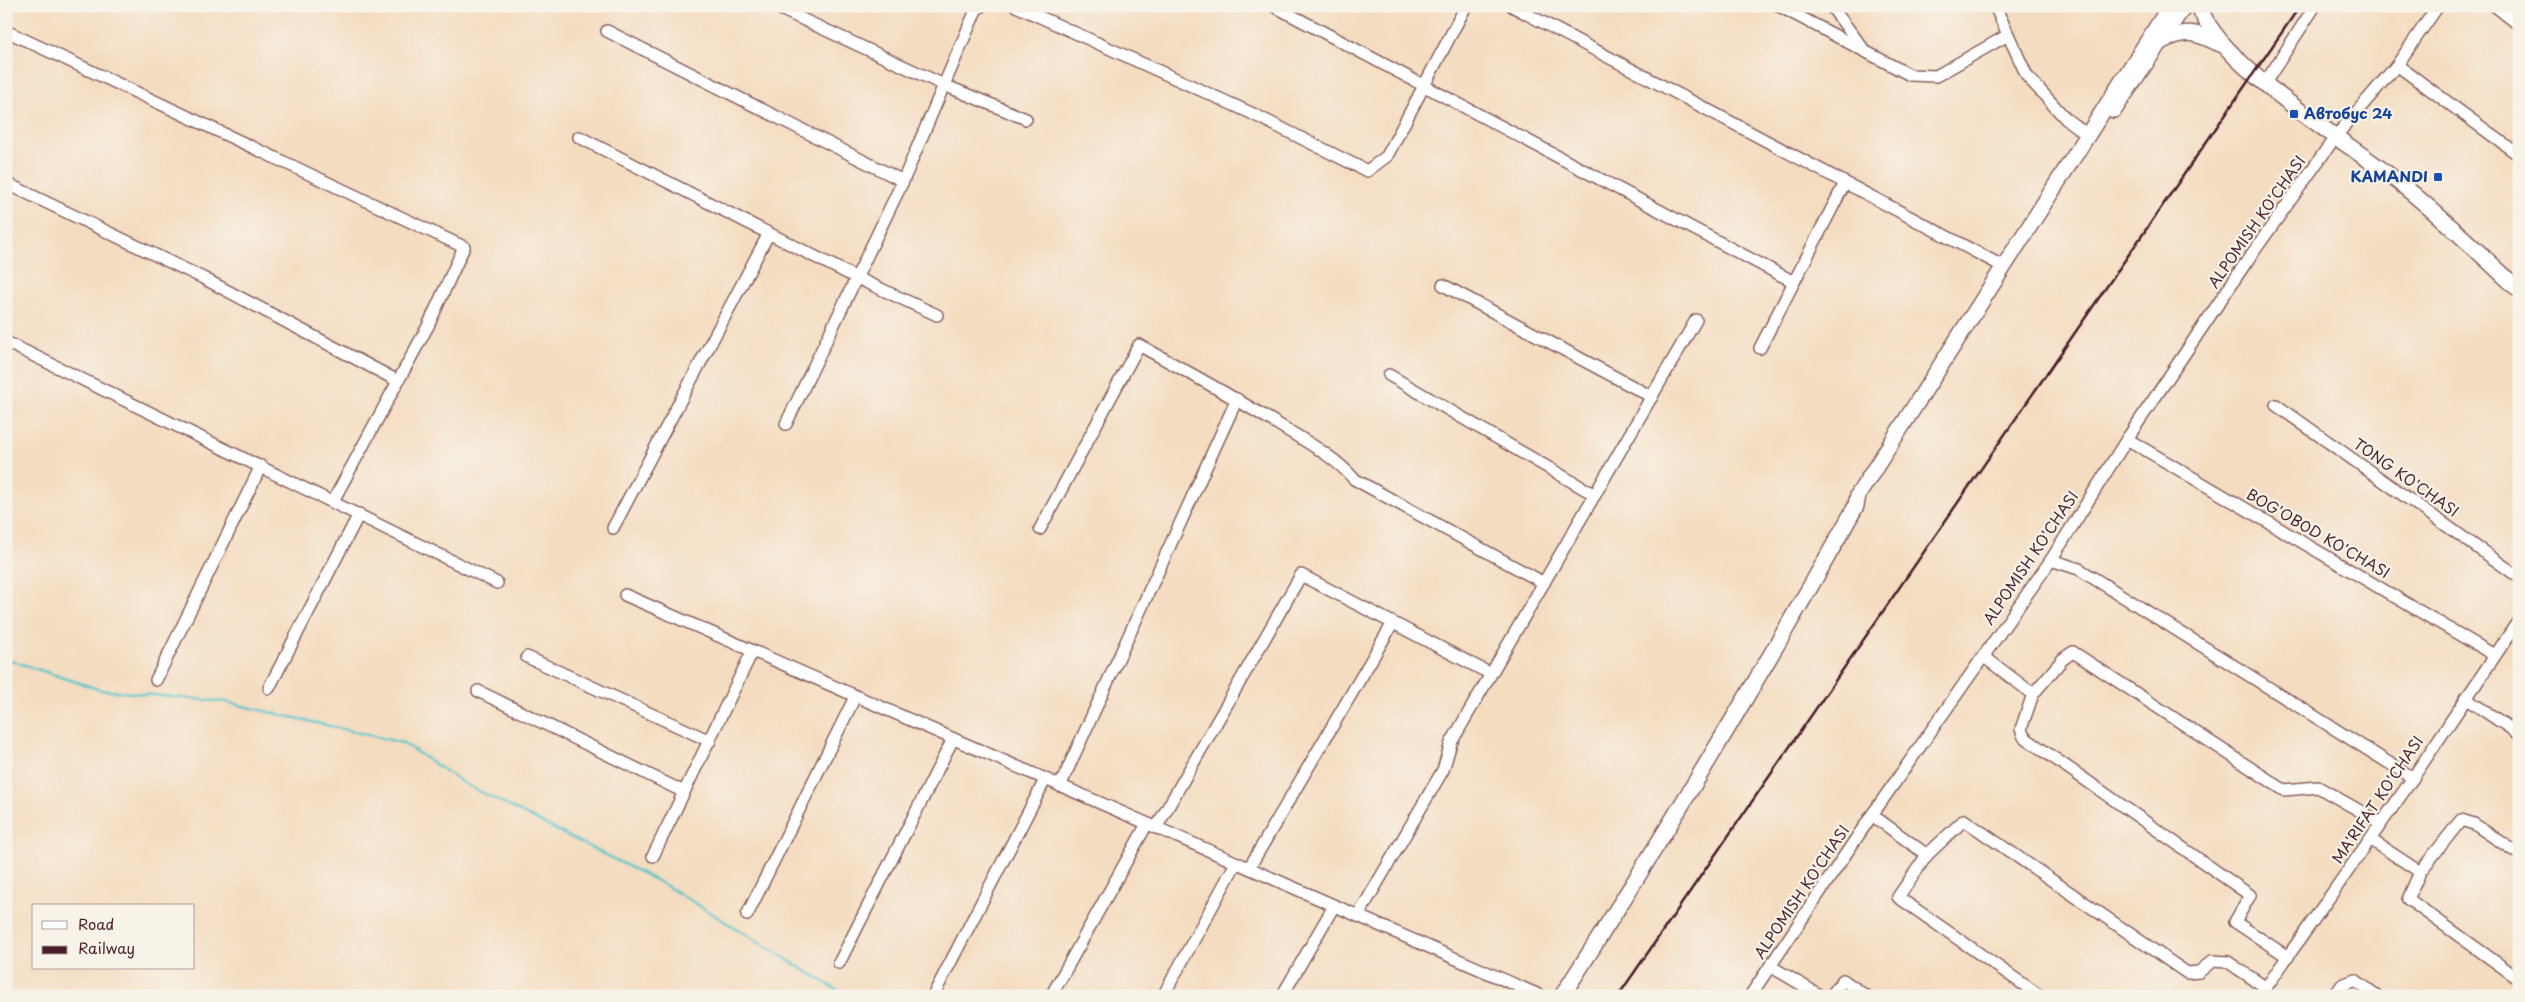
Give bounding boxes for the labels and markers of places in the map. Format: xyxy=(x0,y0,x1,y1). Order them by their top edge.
place label: Автобус 24 xyxy=(2304,101,2392,124)
marker: Автобус 24 xyxy=(2288,108,2300,120)
place label: KAMANDI xyxy=(2351,164,2428,187)
marker: KAMANDI xyxy=(2432,171,2444,183)

